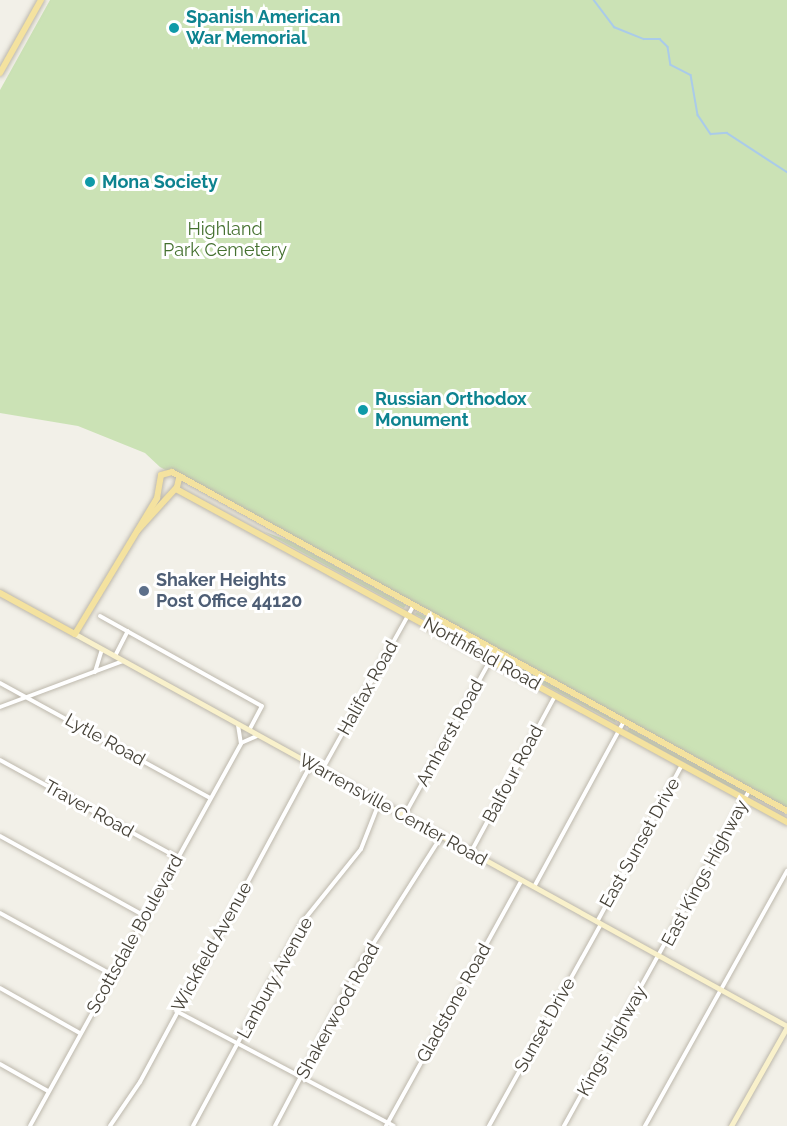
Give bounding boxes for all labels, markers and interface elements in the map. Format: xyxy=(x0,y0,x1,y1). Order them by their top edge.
place label: Spanish American War Memorial xyxy=(186,7,341,50)
marker: Spanish American War Memorial xyxy=(167,21,181,35)
place label: Mona Society xyxy=(102,171,218,193)
marker: Mona Society xyxy=(83,175,97,189)
park label: Highland Park Cemetery xyxy=(163,219,287,262)
place label: Russian Orthodox Monument xyxy=(375,389,527,432)
marker: Russian Orthodox Monument xyxy=(356,403,370,417)
place label: Shaker Heights Post Office 44120 xyxy=(156,570,302,612)
marker: Shaker Heights Post Office 44120 xyxy=(137,584,151,598)
street label: Northfield Road xyxy=(420,613,544,695)
street label: Halifax Road xyxy=(333,637,403,739)
street label: Amherst Road xyxy=(412,676,488,790)
street label: Lytle Road xyxy=(61,709,149,771)
street label: Balfour Road xyxy=(478,721,548,827)
street label: Warrensville Center Road xyxy=(295,749,491,871)
street label: East Sunset Drive xyxy=(595,774,685,912)
street label: Traver Road xyxy=(40,776,138,842)
street label: East Kings Highway xyxy=(657,796,753,950)
street label: Scottsdale Boulevard xyxy=(82,851,188,1017)
street label: Wickfield Avenue xyxy=(167,878,257,1016)
street label: Lanbury Avenue xyxy=(232,913,318,1043)
street label: Shakerwood Road xyxy=(292,939,384,1083)
street label: Gladstone Road xyxy=(412,940,496,1066)
street label: Sunset Drive xyxy=(510,974,580,1076)
street label: Kings Highway xyxy=(573,982,651,1100)

